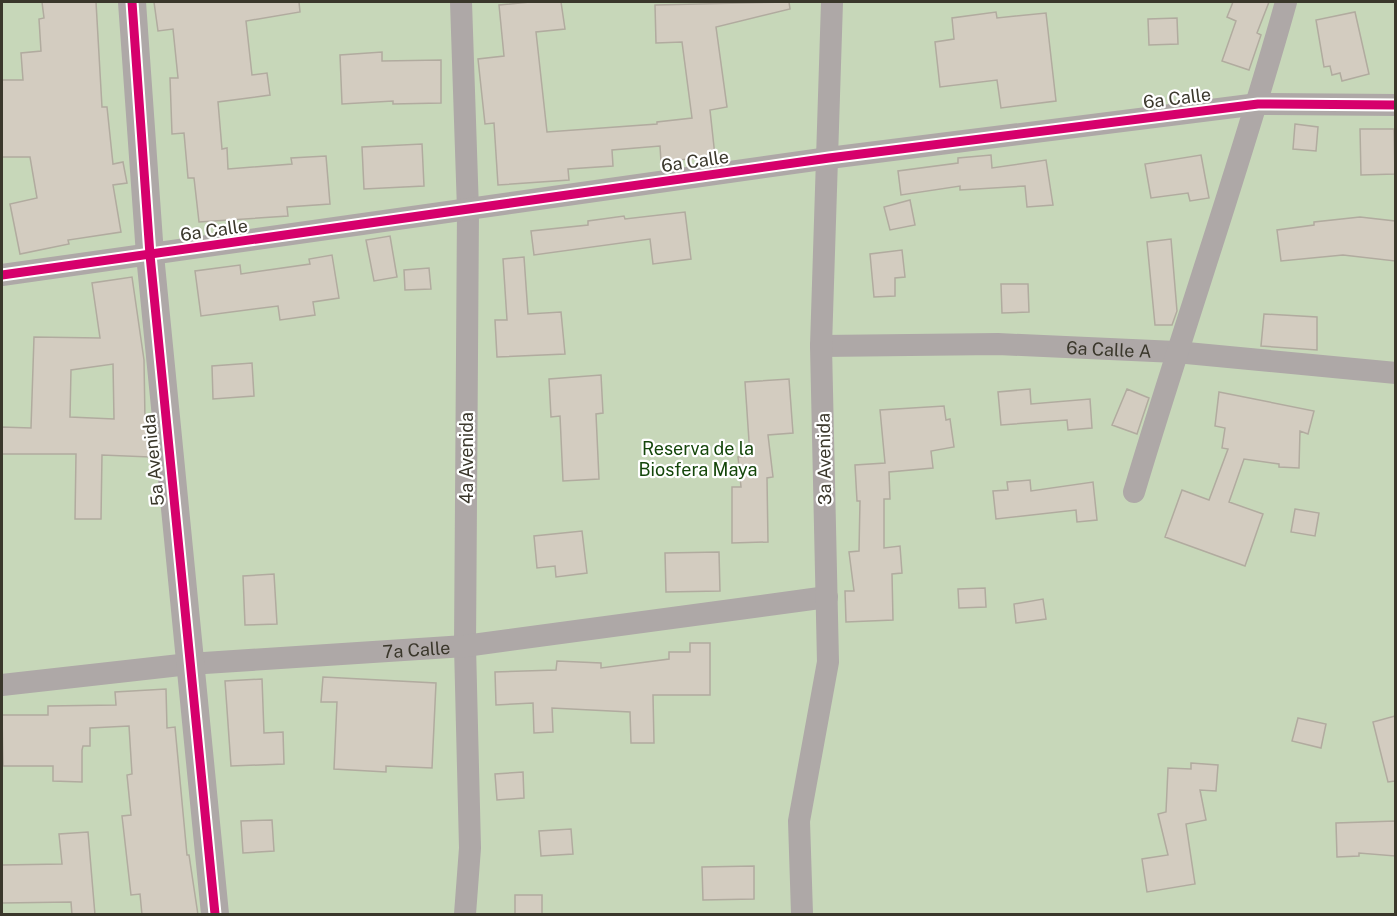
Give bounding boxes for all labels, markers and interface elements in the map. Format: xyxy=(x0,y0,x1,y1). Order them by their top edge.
street label: 6a Calle xyxy=(1142,83,1212,113)
street label: 6a Calle xyxy=(660,146,730,176)
street label: 6a Calle xyxy=(179,215,249,245)
street label: 6a Calle A xyxy=(1066,337,1152,361)
street label: 4a Avenida xyxy=(456,412,477,504)
street label: 5a Avenida xyxy=(138,413,168,507)
street label: 3a Avenida xyxy=(813,413,835,505)
park label: Reserva de la Biosfera Maya xyxy=(639,438,757,480)
street label: 7a Calle xyxy=(382,636,451,662)

